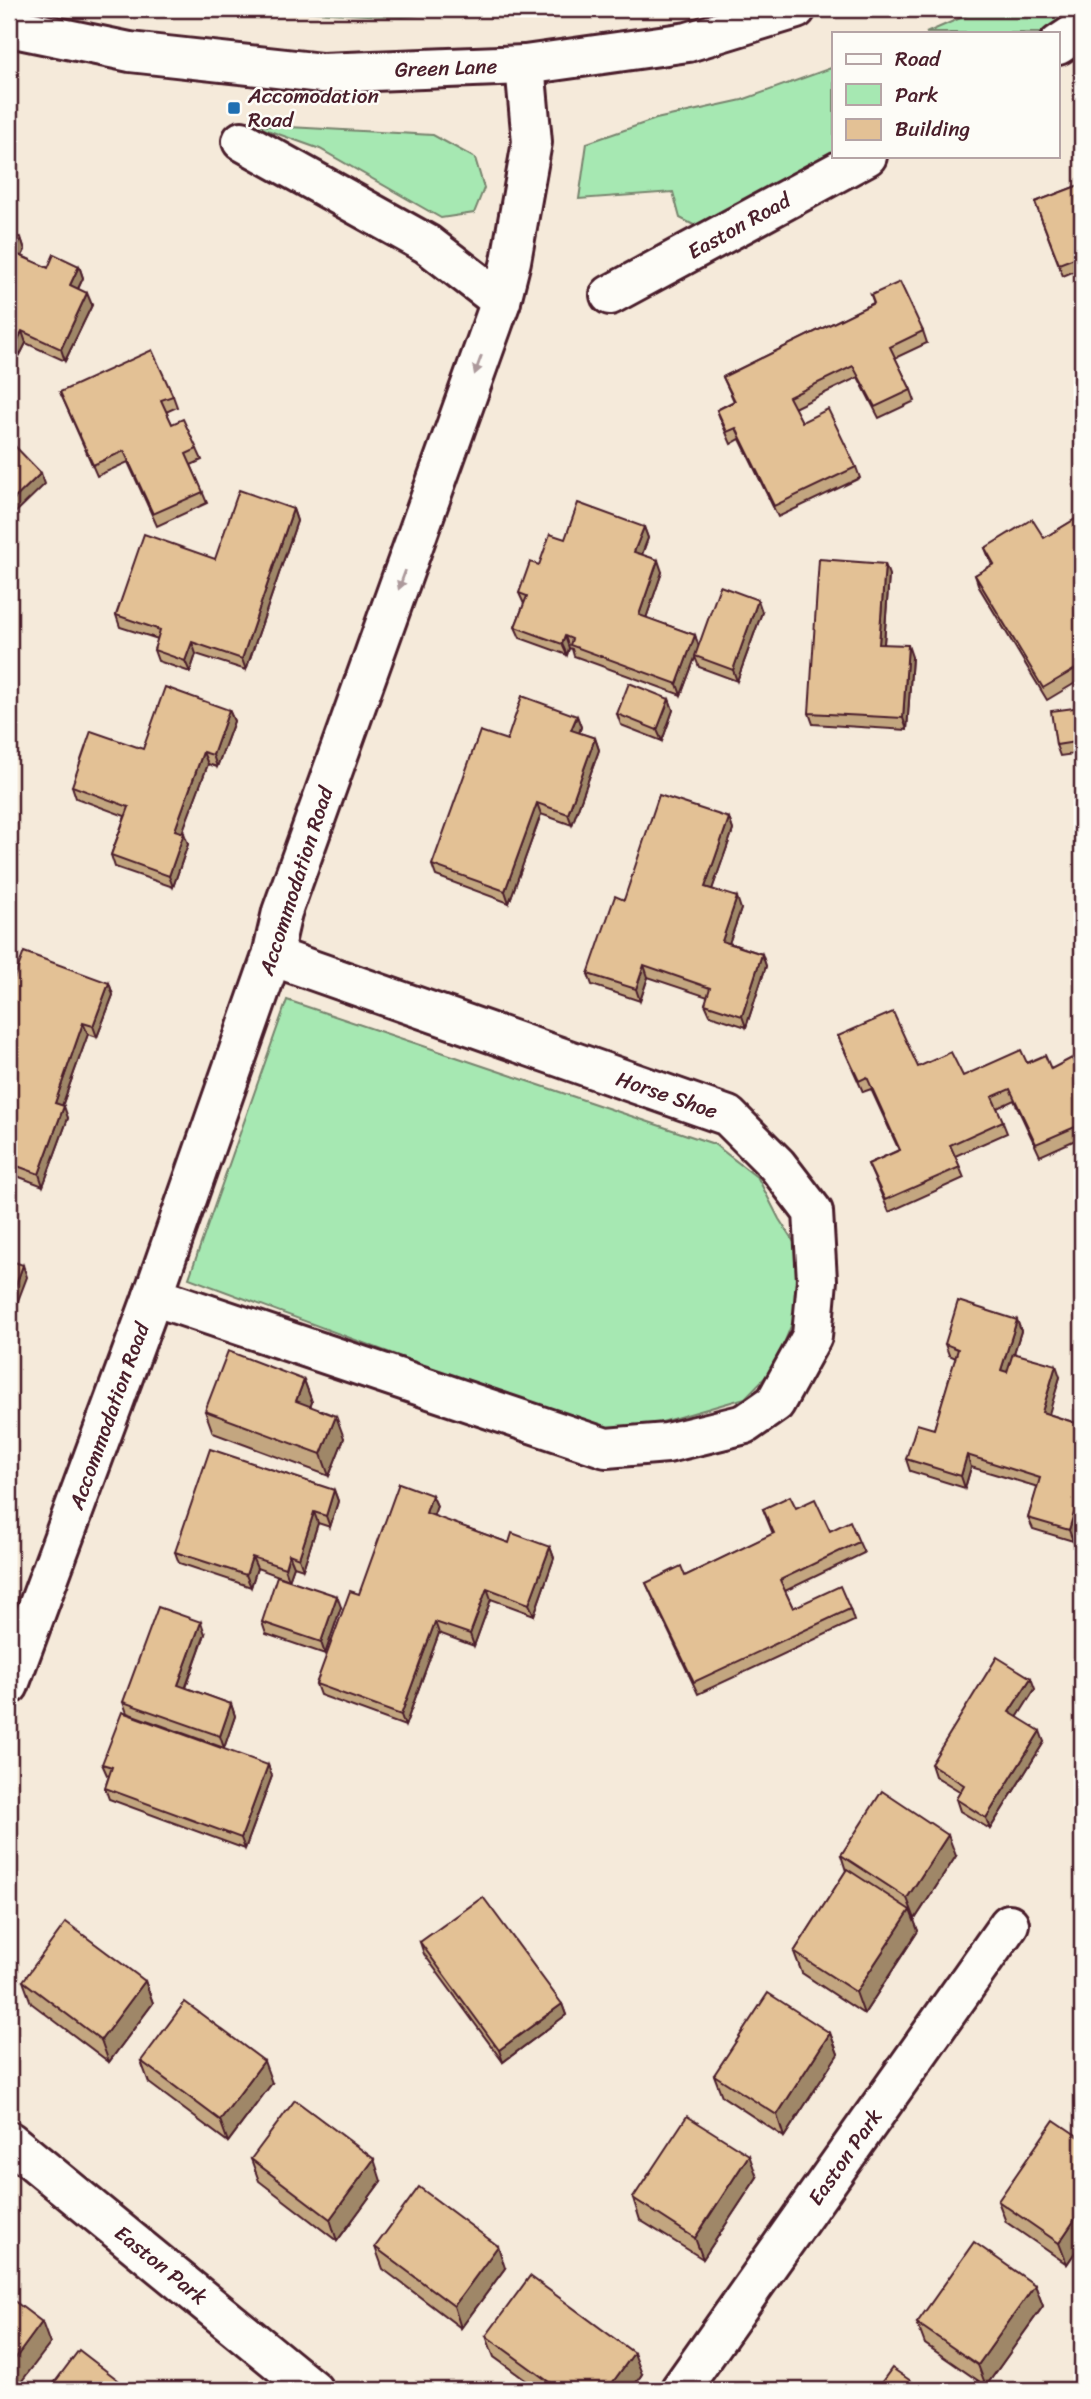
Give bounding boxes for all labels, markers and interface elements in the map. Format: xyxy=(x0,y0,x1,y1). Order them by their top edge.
legend xyxy=(832,32,1060,158)
text: Road xyxy=(895,40,942,78)
street label: Green Lane xyxy=(394,47,498,89)
text: Park xyxy=(895,76,938,114)
place label: Accomodation Road xyxy=(247,77,379,139)
marker: Accomodation Road xyxy=(226,100,242,116)
text: Building xyxy=(895,110,971,148)
street label: Easton Road xyxy=(680,181,799,270)
one-way arrow xyxy=(472,355,483,376)
one-way arrow xyxy=(396,569,407,590)
street label: Accommodation Road xyxy=(247,780,345,981)
street label: Horse Shoe xyxy=(611,1060,723,1130)
street label: Accommodation Road xyxy=(57,1315,161,1516)
street label: Easton Park xyxy=(797,2100,893,2214)
street label: Easton Park xyxy=(106,2215,216,2315)

